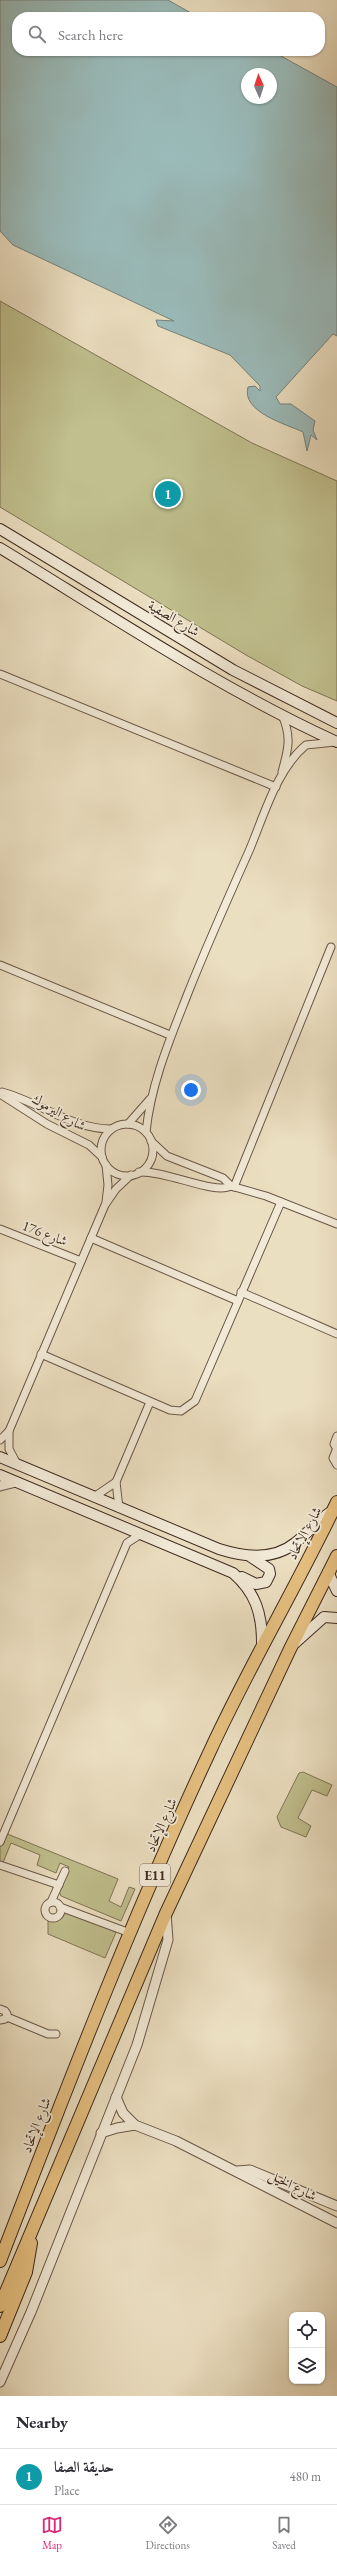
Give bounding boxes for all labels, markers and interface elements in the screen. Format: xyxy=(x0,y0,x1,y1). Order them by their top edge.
search box xyxy=(12,12,325,56)
icon: search xyxy=(26,23,48,45)
text: Search here xyxy=(58,25,123,44)
north arrow xyxy=(241,68,277,104)
pin: 1 xyxy=(155,479,181,509)
street label: شارع الصفية xyxy=(144,596,203,643)
your location xyxy=(181,1080,201,1100)
street label: شارع اليرموك xyxy=(27,1089,89,1137)
street label: شارع 176 xyxy=(19,1216,70,1253)
street label: شارع الإتحاد xyxy=(283,1503,328,1564)
street label: شارع الإتحاد xyxy=(141,1795,184,1856)
road number: E11 xyxy=(140,1864,170,1886)
street label: شارع الإتحاد xyxy=(17,2095,58,2156)
street label: شارع الخيل xyxy=(265,2165,320,2207)
map controls xyxy=(289,2312,325,2384)
button: locate xyxy=(289,2312,325,2348)
button: layers xyxy=(289,2348,325,2384)
text: Nearby xyxy=(16,2411,68,2433)
text: حديقة الصفا xyxy=(54,2457,114,2476)
text: 1 xyxy=(26,2468,32,2485)
text: 480 m xyxy=(290,2468,321,2485)
text: Place xyxy=(54,2482,80,2499)
tab: Map xyxy=(41,2514,63,2552)
tab: Directions xyxy=(146,2514,190,2552)
tab: Saved xyxy=(272,2514,296,2552)

